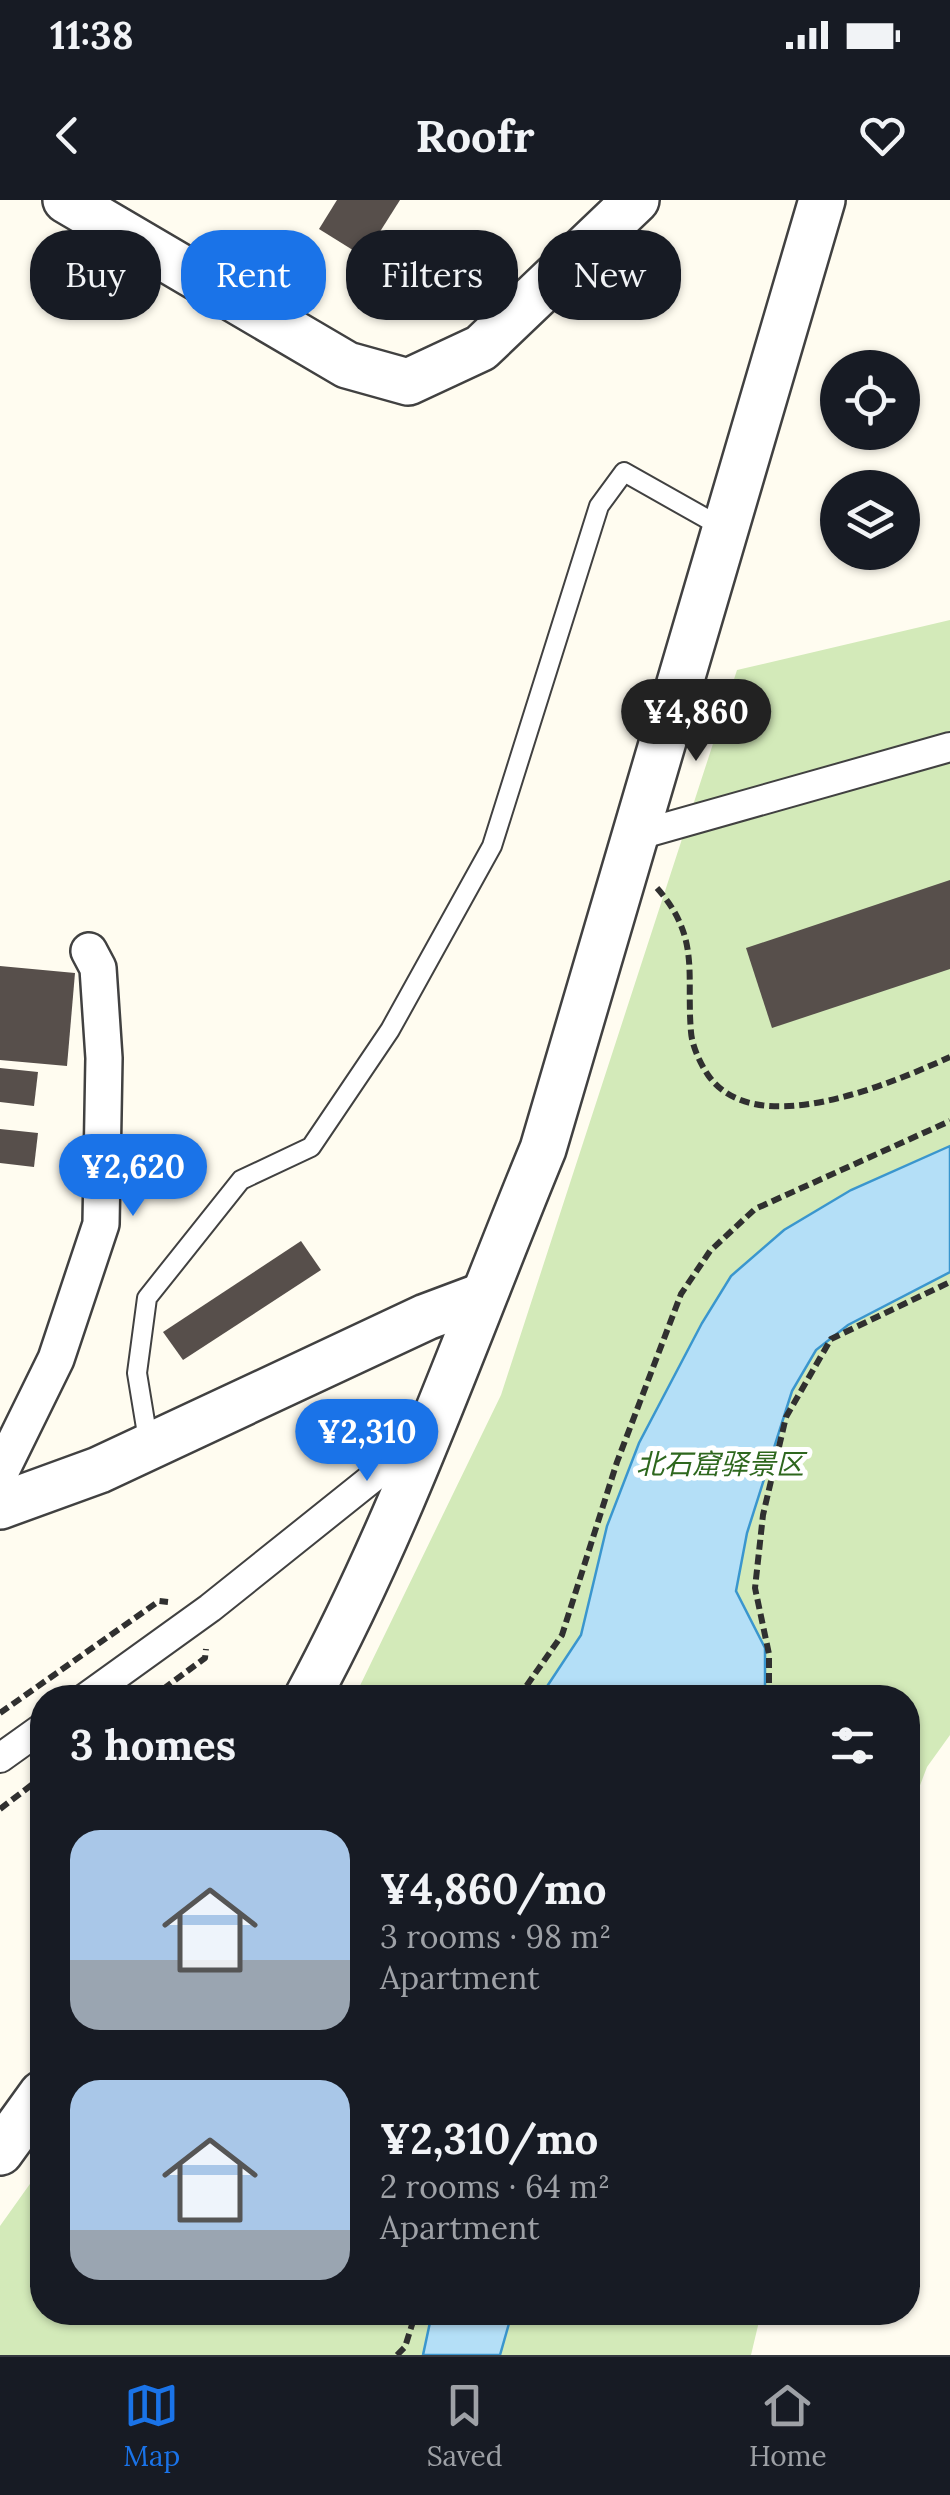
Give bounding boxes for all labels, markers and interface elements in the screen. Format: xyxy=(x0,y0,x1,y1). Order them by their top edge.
text: 11:38 xyxy=(50,11,133,59)
text: Roofr xyxy=(415,107,535,164)
icon: back xyxy=(40,108,95,163)
icon: heart xyxy=(855,108,910,163)
chip: Buy xyxy=(30,230,161,320)
chip: Rent xyxy=(181,230,326,320)
chip: Filters xyxy=(346,230,518,320)
chip: New xyxy=(538,230,681,320)
map controls xyxy=(820,350,920,570)
button: locate xyxy=(820,350,920,450)
button: layers xyxy=(820,470,920,570)
pin: ¥4,860 xyxy=(615,679,777,764)
text: ¥4,860 xyxy=(643,691,749,732)
pin: ¥2,620 xyxy=(52,1134,214,1219)
text: ¥2,620 xyxy=(81,1146,185,1187)
pin: ¥2,310 xyxy=(286,1399,448,1484)
text: ¥2,310 xyxy=(317,1411,417,1452)
park label: 北石窟驿景区 xyxy=(636,1446,808,1482)
text: 3 homes xyxy=(70,1718,236,1772)
icon: filters xyxy=(825,1718,880,1773)
text: ¥4,860/mo xyxy=(380,1862,607,1916)
icon: home xyxy=(150,1870,270,1990)
text: 3 rooms · 98 m² xyxy=(380,1916,611,1957)
text: Apartment xyxy=(380,1957,540,1998)
text: ¥2,310/mo xyxy=(380,2112,598,2166)
icon: home xyxy=(150,2120,270,2240)
text: 2 rooms · 64 m² xyxy=(380,2166,610,2207)
text: Apartment xyxy=(380,2207,540,2248)
tab: Map xyxy=(123,2378,180,2474)
tab: Saved xyxy=(427,2378,502,2474)
tab: Home xyxy=(749,2378,827,2474)

